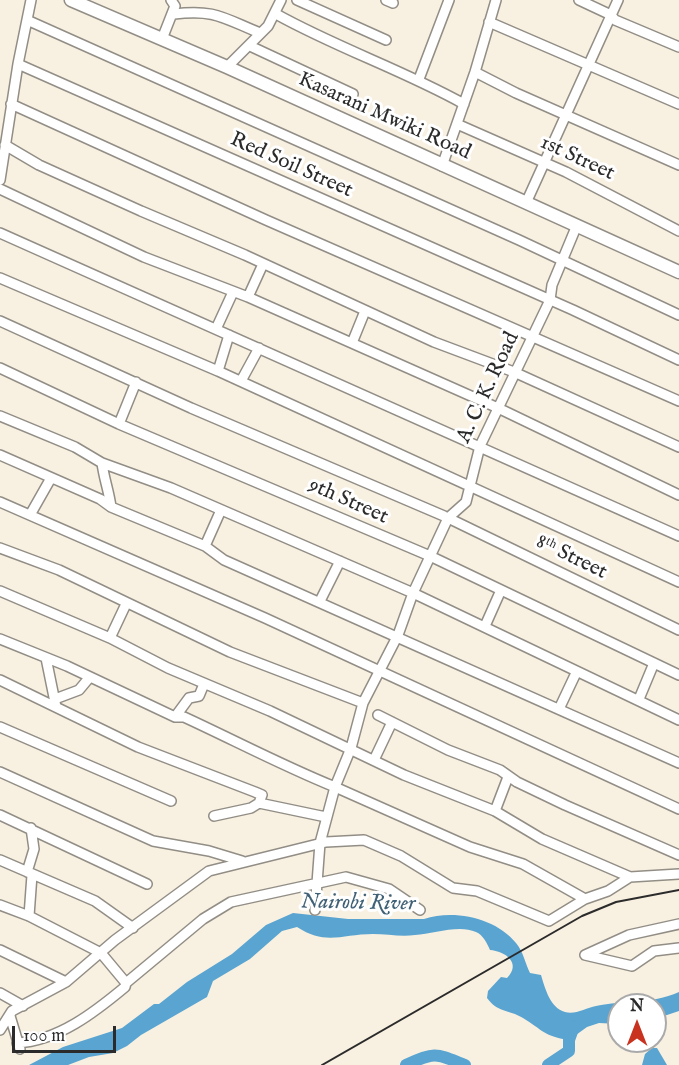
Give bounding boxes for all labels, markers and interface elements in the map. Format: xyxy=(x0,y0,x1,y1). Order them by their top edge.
street label: Kasarani Mwiki Road xyxy=(294,68,474,166)
street label: Red Soil Street xyxy=(226,128,356,204)
street label: 1st Street xyxy=(536,131,618,187)
street label: A. C. K. Road xyxy=(452,328,526,448)
street label: 9th Street xyxy=(304,473,392,531)
street label: 8ᵗʰ Street xyxy=(531,530,611,586)
water label: Nairobi River xyxy=(300,890,416,918)
north arrow xyxy=(607,993,667,1053)
text: N xyxy=(630,997,644,1017)
scale bar xyxy=(15,1014,118,1052)
text: 100 m xyxy=(23,1025,65,1048)

